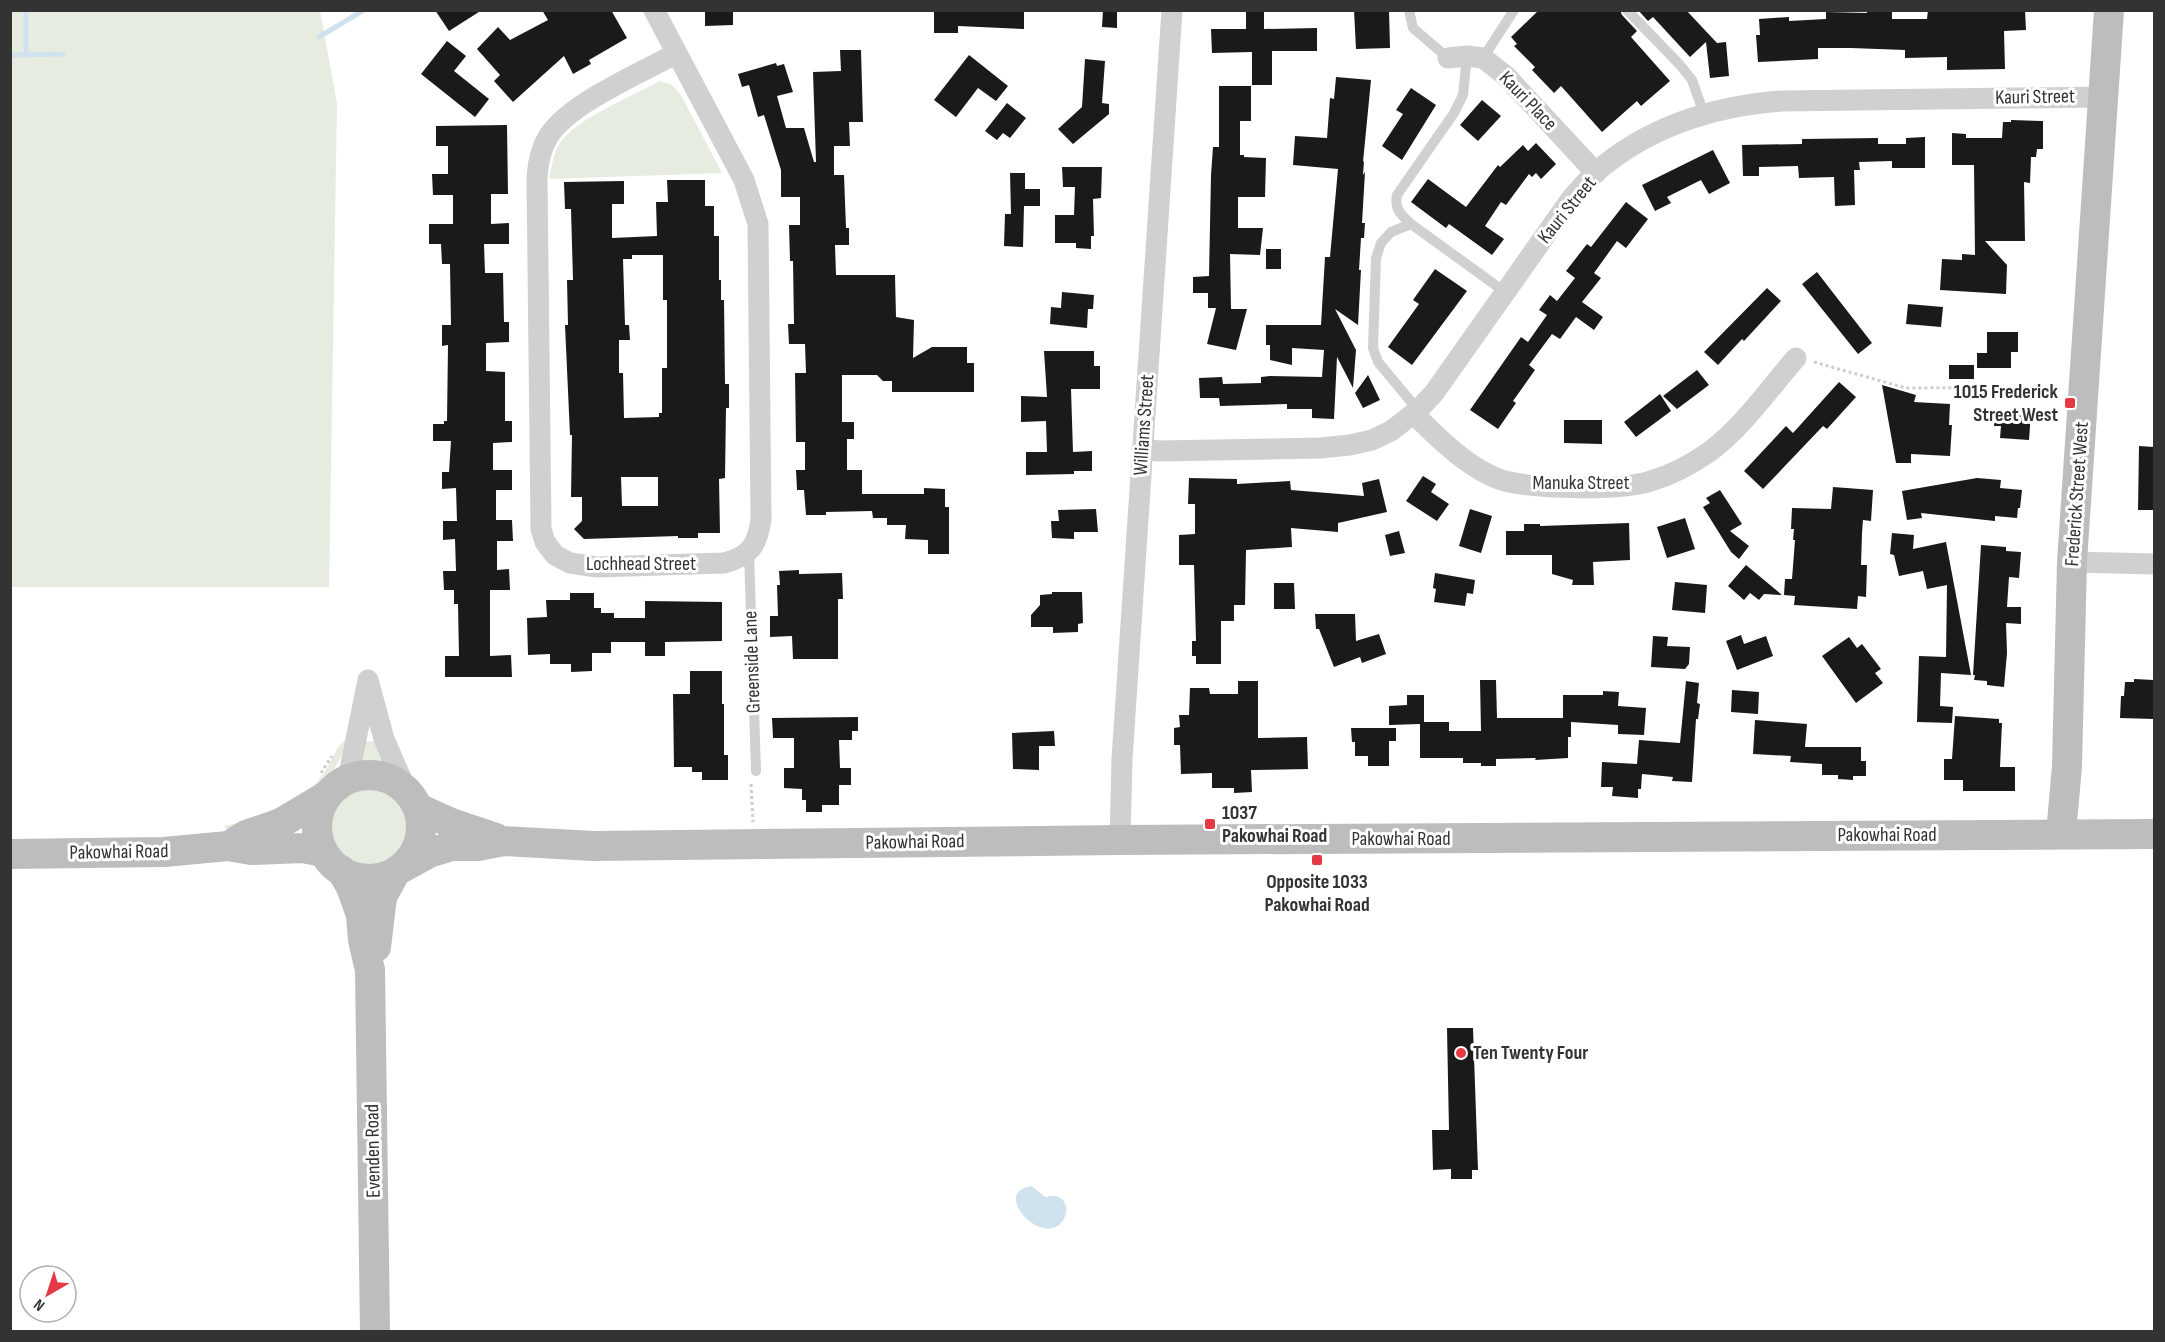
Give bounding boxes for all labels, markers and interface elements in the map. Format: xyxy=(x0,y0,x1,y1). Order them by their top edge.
street label: Kauri Place xyxy=(1494,66,1562,136)
street label: Kauri Street xyxy=(1995,84,2075,110)
street label: Kauri Street xyxy=(1533,171,1601,249)
street label: Williams Street xyxy=(1128,374,1160,476)
place label: 1015 Frederick Street West xyxy=(1954,380,2059,427)
marker: 1015 Frederick Street West xyxy=(2063,396,2077,410)
street label: Frederick Street West xyxy=(2060,421,2094,567)
street label: Manuka Street xyxy=(1532,471,1630,495)
street label: Lochhead Street xyxy=(586,552,696,576)
street label: Greenside Lane xyxy=(738,610,766,714)
place label: 1037 Pakowhai Road xyxy=(1222,801,1327,848)
marker: 1037 Pakowhai Road xyxy=(1203,817,1217,831)
street label: Pakowhai Road xyxy=(1837,823,1937,847)
street label: Pakowhai Road xyxy=(1351,827,1451,851)
street label: Pakowhai Road xyxy=(865,829,965,855)
street label: Pakowhai Road xyxy=(69,839,169,865)
marker: Opposite 1033 Pakowhai Road xyxy=(1310,853,1324,867)
place label: Opposite 1033 Pakowhai Road xyxy=(1264,870,1370,917)
place label: Ten Twenty Four xyxy=(1473,1041,1588,1065)
marker: Ten Twenty Four xyxy=(1454,1046,1468,1060)
street label: Evenden Road xyxy=(360,1104,386,1198)
north arrow xyxy=(18,1264,78,1324)
text: N xyxy=(30,1294,49,1315)

